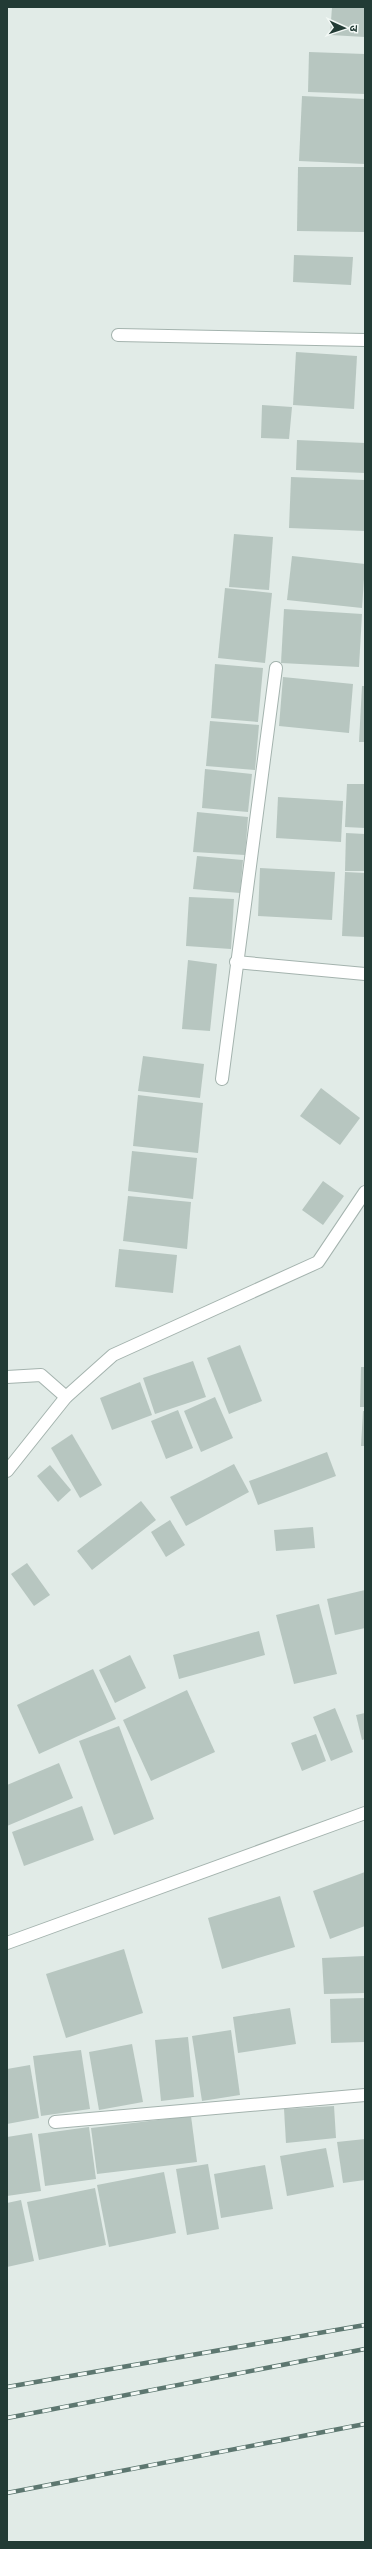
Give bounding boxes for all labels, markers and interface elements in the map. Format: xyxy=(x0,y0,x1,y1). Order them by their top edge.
north arrow xyxy=(324,8,364,48)
text: उ xyxy=(347,25,360,33)

